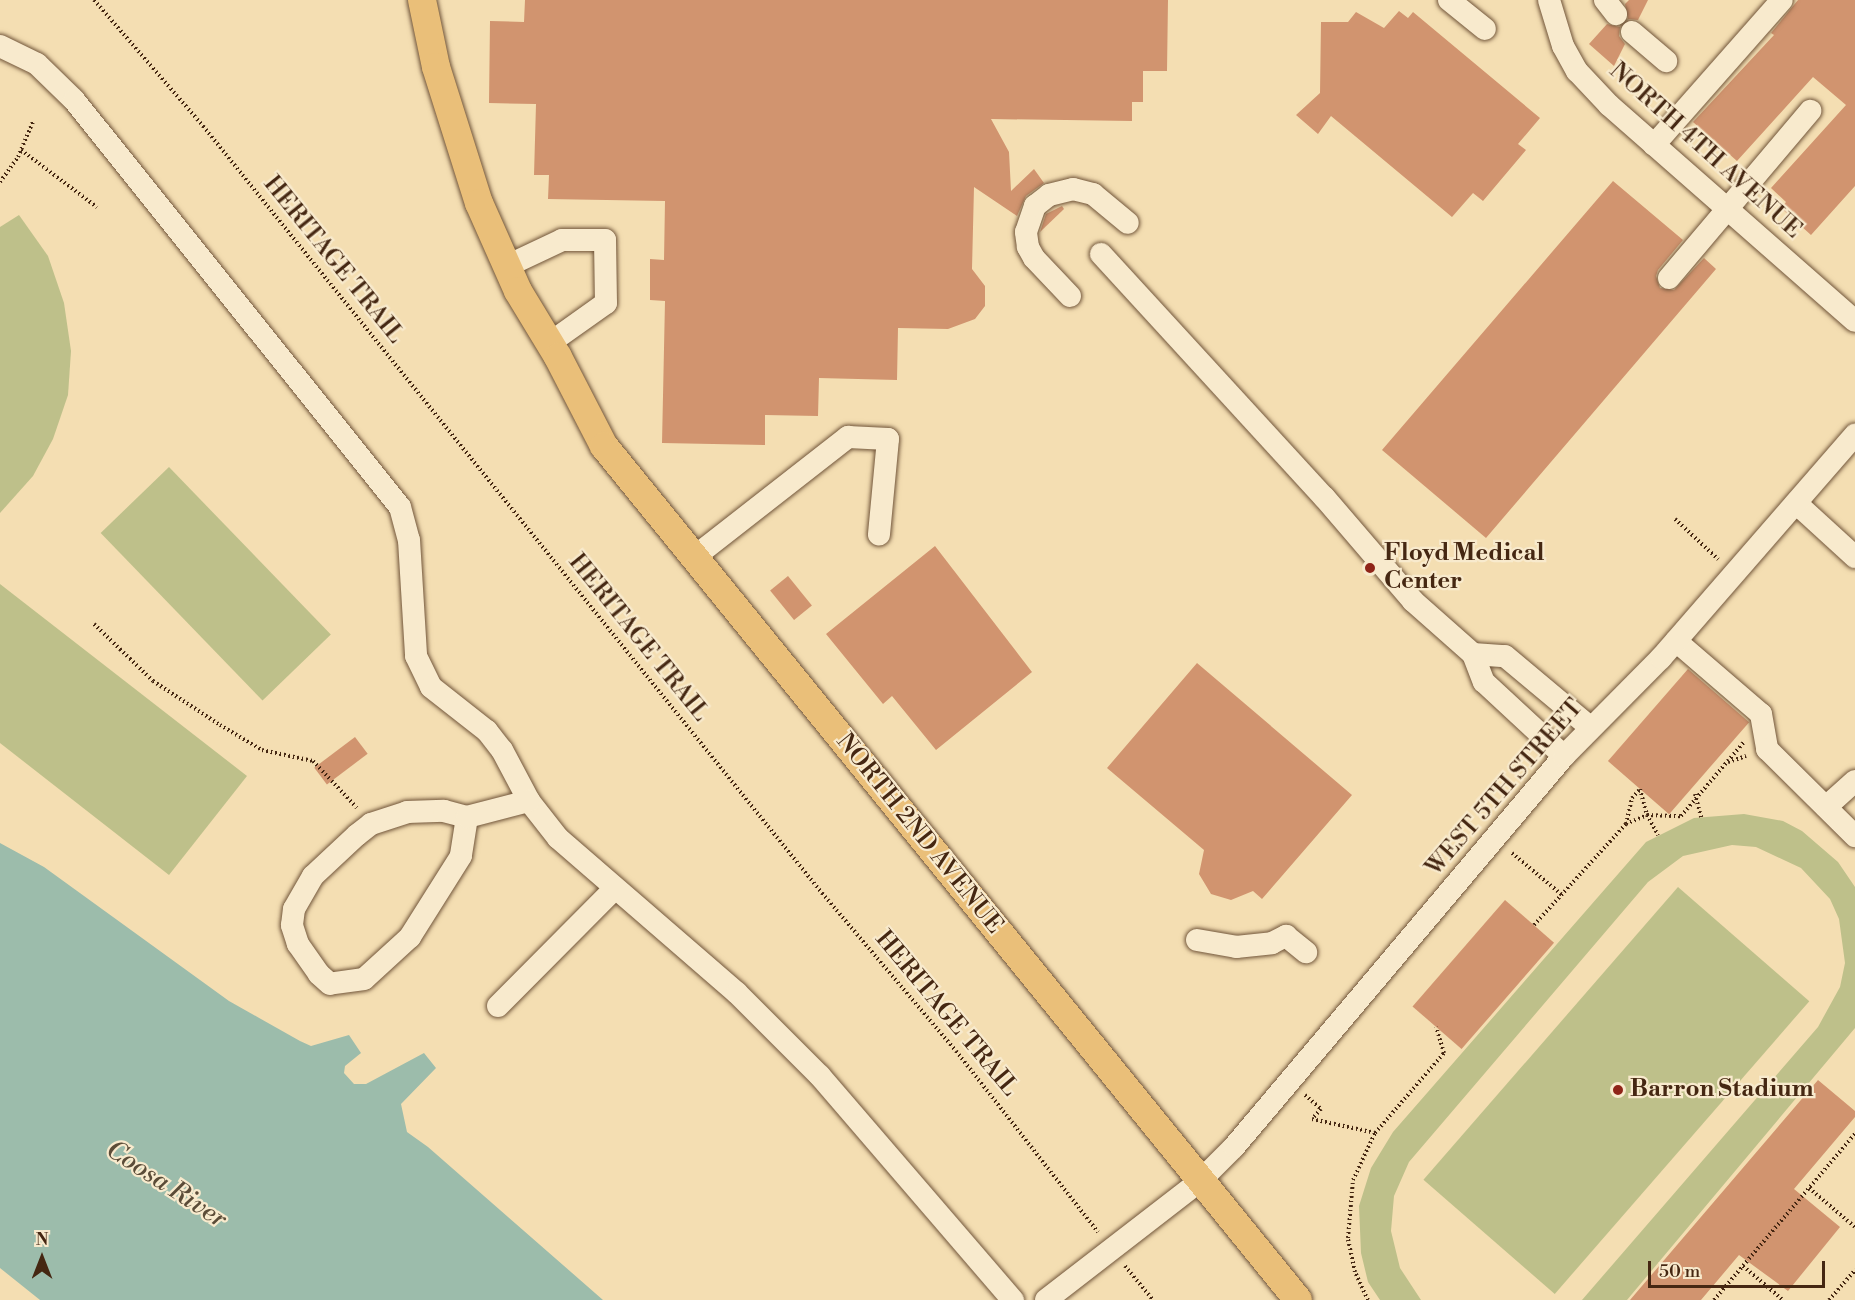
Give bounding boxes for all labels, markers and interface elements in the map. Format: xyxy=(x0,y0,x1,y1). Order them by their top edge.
street label: NORTH 4TH AVENUE xyxy=(1603,57,1807,245)
street label: HERITAGE TRAIL xyxy=(257,171,409,349)
place label: Floyd Medical Center xyxy=(1384,540,1544,596)
street label: HERITAGE TRAIL xyxy=(562,549,714,727)
marker: Floyd Medical Center xyxy=(1361,559,1379,577)
street label: WEST 5TH STREET xyxy=(1420,694,1590,882)
street label: NORTH 2ND AVENUE xyxy=(830,728,1008,940)
street label: HERITAGE TRAIL xyxy=(868,926,1024,1102)
place label: Barron Stadium xyxy=(1630,1076,1814,1104)
marker: Barron Stadium xyxy=(1611,1083,1625,1097)
water label: Coosa River xyxy=(100,1135,232,1235)
north arrow xyxy=(12,1228,72,1288)
text: N xyxy=(36,1230,48,1250)
scale bar xyxy=(1651,1249,1828,1287)
text: 50 m xyxy=(1659,1260,1700,1283)

